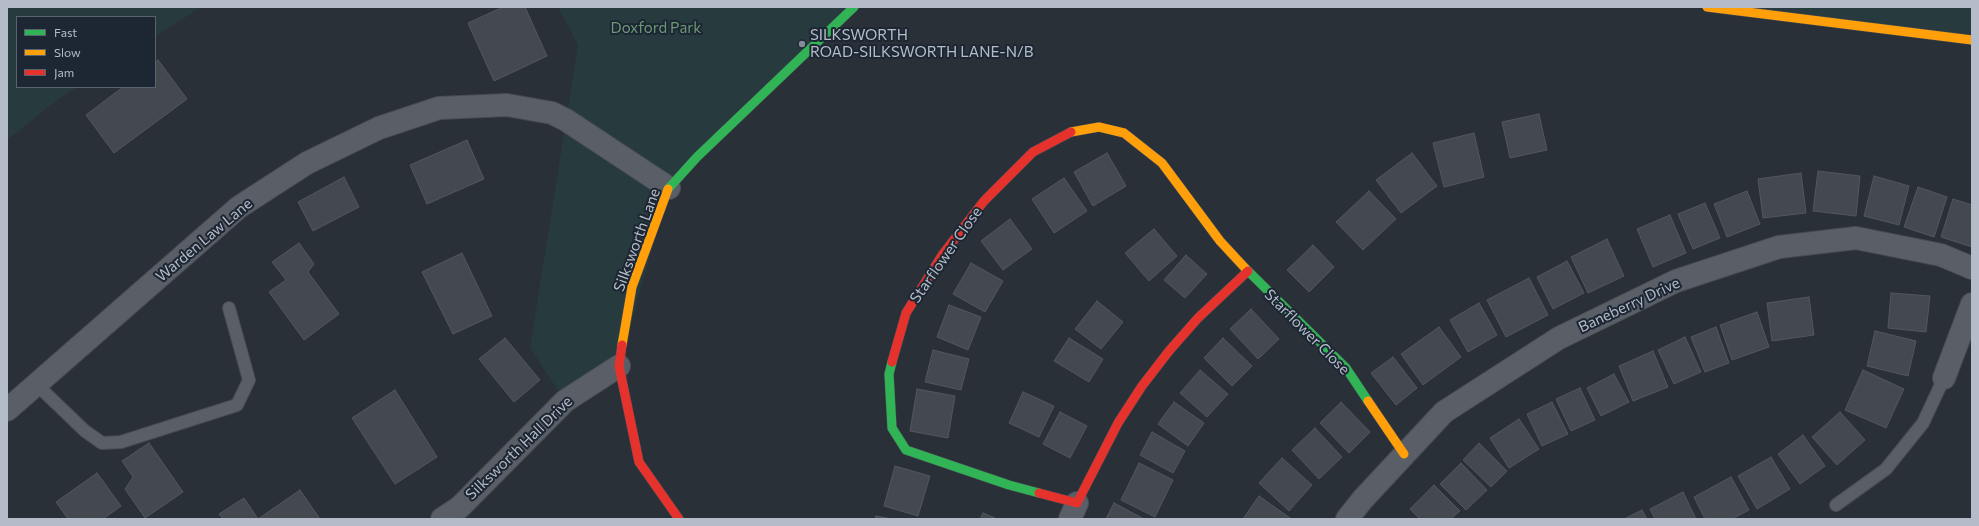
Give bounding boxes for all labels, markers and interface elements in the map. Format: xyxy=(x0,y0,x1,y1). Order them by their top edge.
legend xyxy=(16,16,156,88)
park label: Doxford Park xyxy=(611,19,701,37)
text: Fast xyxy=(54,25,77,39)
place label: SILKSWORTH ROAD-SILKSWORTH LANE-N/B xyxy=(810,26,1033,61)
marker: SILKSWORTH ROAD-SILKSWORTH LANE-N/B xyxy=(797,39,807,49)
text: Slow xyxy=(54,45,81,59)
text: Jam xyxy=(54,65,74,79)
street label: Silksworth Lane xyxy=(610,186,664,294)
street label: Warden Law Lane xyxy=(152,194,256,286)
street label: Starflower Close xyxy=(906,203,986,307)
street label: Baneberry Drive xyxy=(1575,274,1683,336)
street label: Starflower Close xyxy=(1261,286,1353,378)
street label: Silksworth Hall Drive xyxy=(462,392,576,504)

